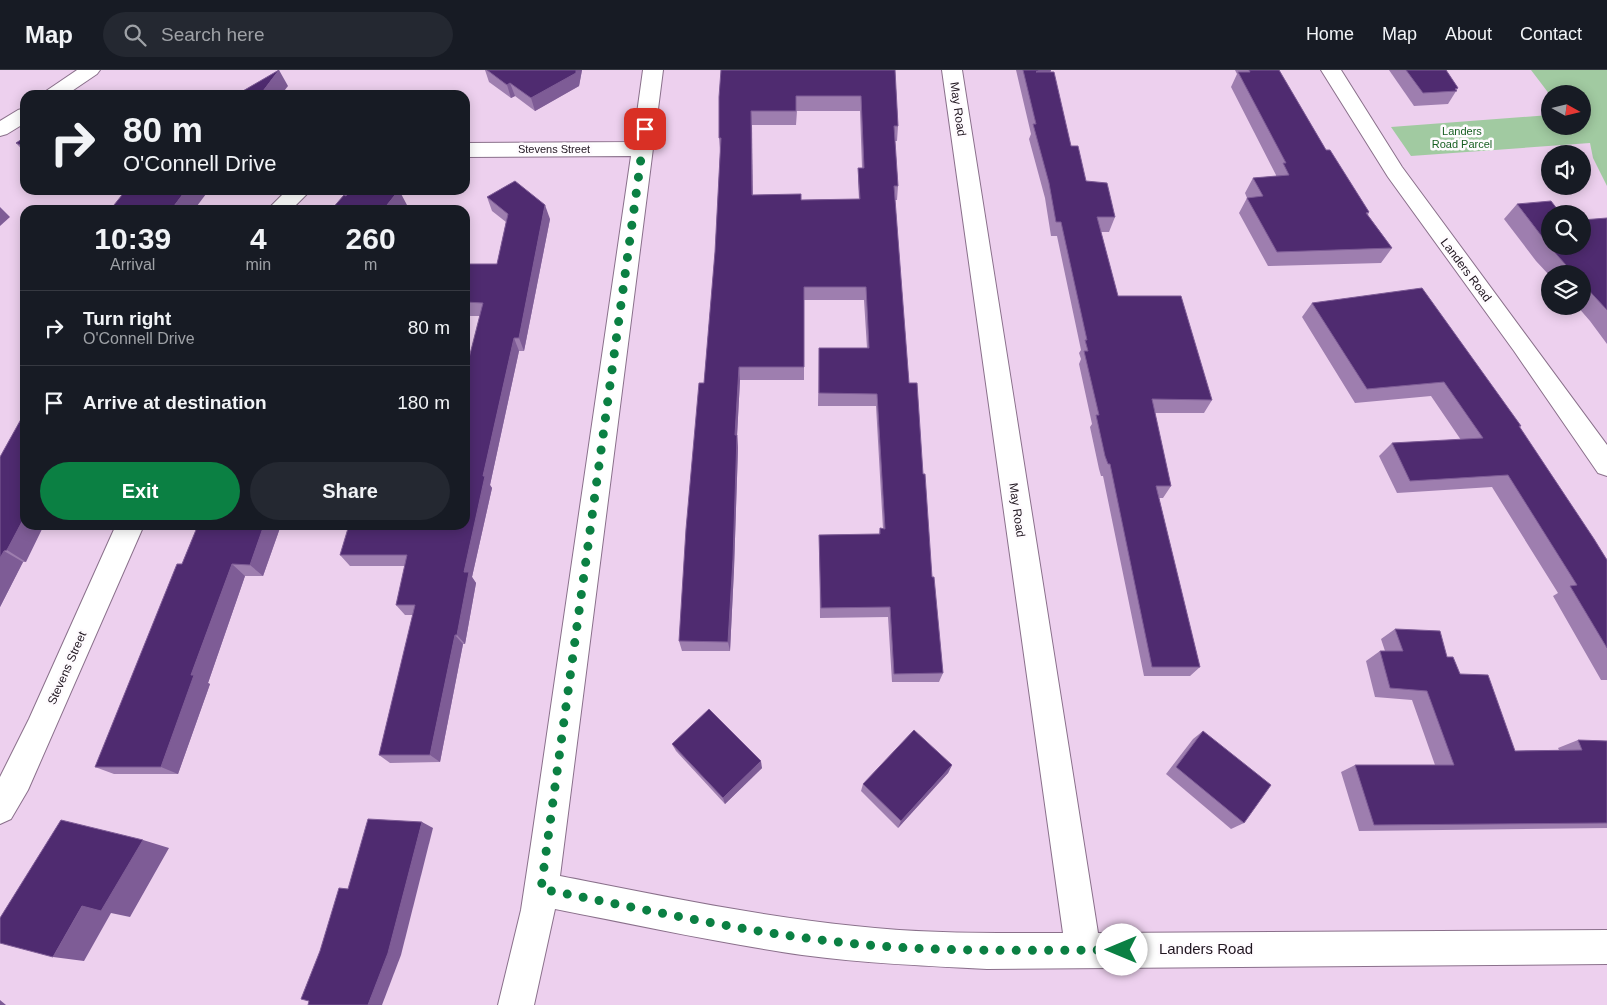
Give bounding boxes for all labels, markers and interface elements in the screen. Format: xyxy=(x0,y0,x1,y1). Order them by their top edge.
search box xyxy=(103,12,453,57)
text: Map xyxy=(25,21,73,48)
icon: search xyxy=(121,21,149,49)
text: Search here xyxy=(161,24,265,45)
text: Home xyxy=(1306,24,1354,44)
text: Map xyxy=(1382,24,1417,44)
text: About xyxy=(1445,24,1492,44)
text: Contact xyxy=(1520,24,1582,44)
street label: May Road xyxy=(947,81,969,137)
north arrow xyxy=(1541,85,1591,135)
map controls xyxy=(1541,85,1591,315)
pin xyxy=(624,108,666,150)
icon: right xyxy=(40,110,105,175)
text: 80 m xyxy=(123,110,203,149)
icon: arrive xyxy=(631,115,659,143)
park label: Landers Road Parcel xyxy=(1432,125,1492,150)
street label: Stevens Street xyxy=(518,143,590,155)
button: sound xyxy=(1541,145,1591,195)
text: O'Connell Drive xyxy=(123,151,276,176)
button: search xyxy=(1541,205,1591,255)
text: 10:39 xyxy=(94,222,171,255)
text: 4 xyxy=(250,222,267,255)
text: 260 xyxy=(346,222,396,255)
street label: Landers Road xyxy=(1438,236,1494,304)
text: Arrival xyxy=(110,256,155,273)
text: min xyxy=(245,256,271,273)
text: m xyxy=(364,256,377,273)
button: layers xyxy=(1541,265,1591,315)
text: Turn right xyxy=(83,308,171,329)
icon: right xyxy=(40,314,68,342)
text: 80 m xyxy=(408,317,450,338)
text: O'Connell Drive xyxy=(83,330,195,347)
icon: arrive xyxy=(40,389,68,417)
text: Arrive at destination xyxy=(83,392,267,413)
text: 180 m xyxy=(397,392,450,413)
button: Exit xyxy=(40,462,240,520)
button: Share xyxy=(250,462,450,520)
street label: May Road xyxy=(1006,482,1028,538)
street label: Stevens Street xyxy=(45,629,90,707)
position arrow xyxy=(1095,923,1147,975)
street label: Landers Road xyxy=(1159,940,1253,957)

